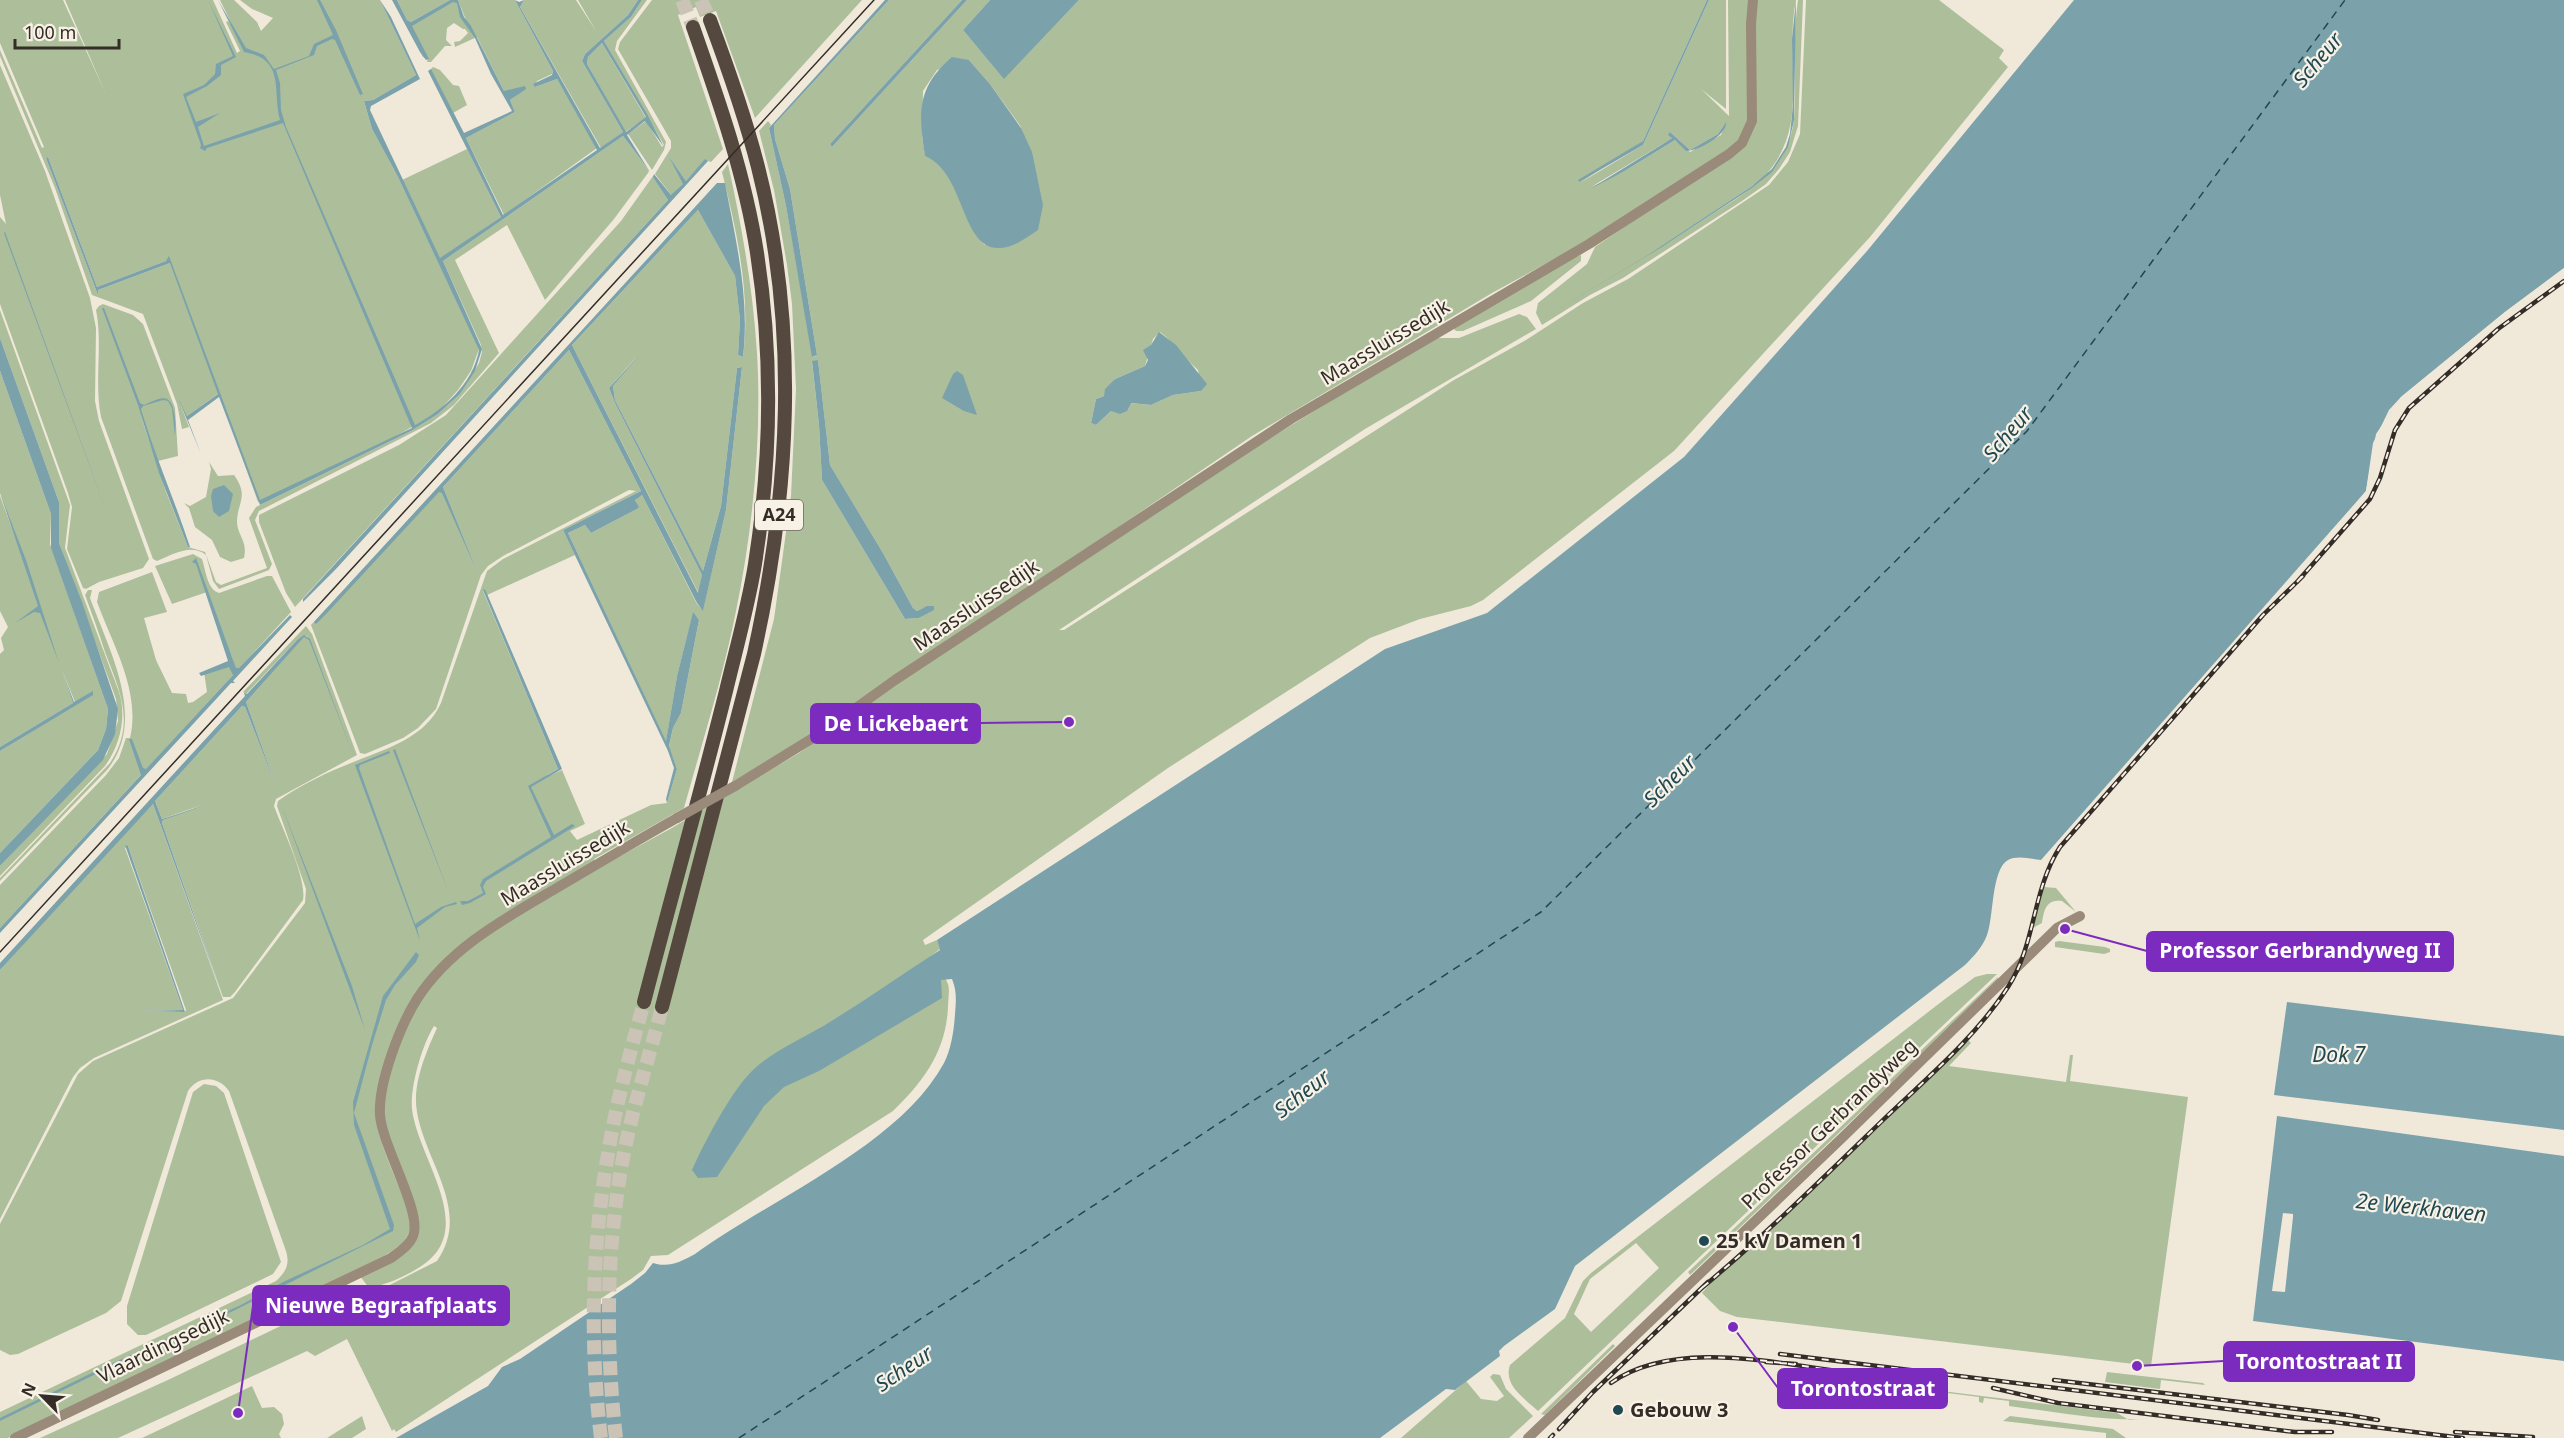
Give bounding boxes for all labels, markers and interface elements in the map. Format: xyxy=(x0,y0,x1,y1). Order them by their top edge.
scale bar xyxy=(15,12,118,50)
text: 100 m xyxy=(24,20,76,44)
water label: Scheur xyxy=(2286,25,2349,93)
street label: Maassluissedijk xyxy=(1315,292,1455,391)
water label: Scheur xyxy=(1976,399,2039,467)
road number: A24 xyxy=(755,500,803,530)
street label: Maassluissedijk xyxy=(908,552,1044,657)
callout: De Lickebaert xyxy=(811,704,980,743)
text: De Lickebaert xyxy=(824,709,968,737)
water label: Scheur xyxy=(1637,747,1703,813)
street label: Maassluissedijk xyxy=(495,813,635,912)
callout: Professor Gerbrandyweg II xyxy=(2147,932,2453,971)
text: Professor Gerbrandyweg II xyxy=(2159,936,2441,964)
street label: Professor Gerbrandyweg xyxy=(1735,1032,1922,1215)
water label: Dok 7 xyxy=(2312,1040,2366,1068)
water label: Scheur xyxy=(1268,1062,1336,1124)
water label: 2e Werkhaven xyxy=(2355,1186,2488,1228)
place label: 25 kV Damen 1 xyxy=(1716,1227,1862,1254)
marker: 25 kV Damen 1 xyxy=(1697,1234,1711,1248)
callout: Nieuwe Begraafplaats xyxy=(253,1286,509,1325)
text: Nieuwe Begraafplaats xyxy=(265,1291,497,1319)
street label: Vlaardingsedijk xyxy=(92,1302,234,1389)
water label: Scheur xyxy=(869,1338,939,1397)
callout: Torontostraat II xyxy=(2224,1342,2414,1381)
text: Torontostraat II xyxy=(2236,1347,2402,1375)
north arrow xyxy=(12,1366,72,1426)
callout: Torontostraat xyxy=(1778,1369,1947,1408)
text: Torontostraat xyxy=(1791,1374,1935,1402)
text: N xyxy=(16,1379,41,1400)
place label: Gebouw 3 xyxy=(1630,1396,1728,1423)
marker: Gebouw 3 xyxy=(1611,1403,1625,1417)

